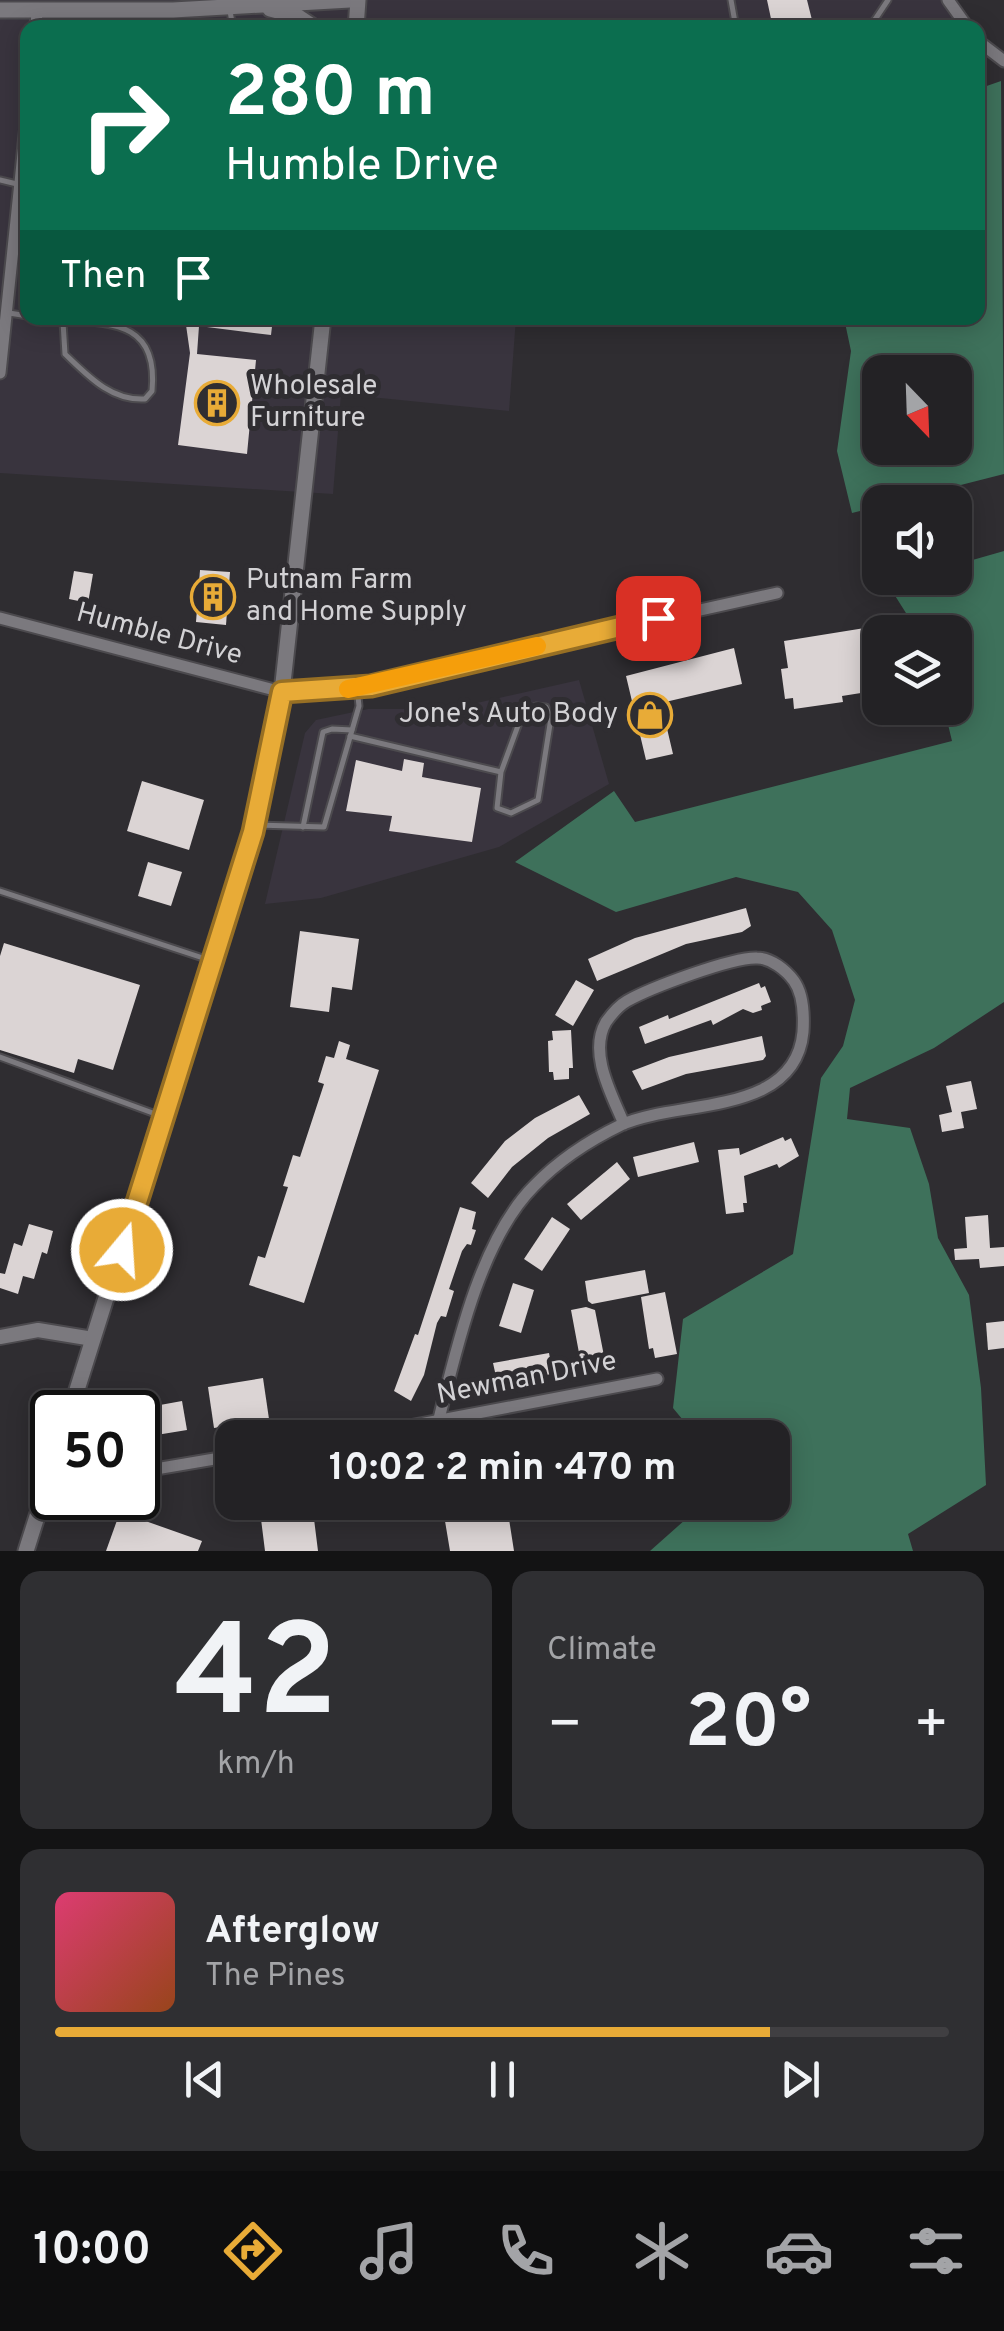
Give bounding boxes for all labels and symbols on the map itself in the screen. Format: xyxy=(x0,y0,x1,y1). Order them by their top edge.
north arrow xyxy=(862,355,972,465)
place label: Wholesale Furniture xyxy=(250,369,377,437)
building icon: Wholesale Furniture xyxy=(194,380,240,426)
place label: Putnam Farm and Home Supply xyxy=(246,563,467,631)
building icon: Putnam Farm and Home Supply xyxy=(190,574,236,620)
pin xyxy=(616,576,701,661)
street label: Humble Drive xyxy=(72,596,246,674)
shop icon: Jone's Auto Body xyxy=(627,692,673,738)
place label: Jone's Auto Body xyxy=(399,697,618,733)
position arrow xyxy=(70,1198,174,1302)
street label: Newman Drive xyxy=(434,1344,620,1414)
speed limit sign: 50 xyxy=(30,1390,160,1520)

